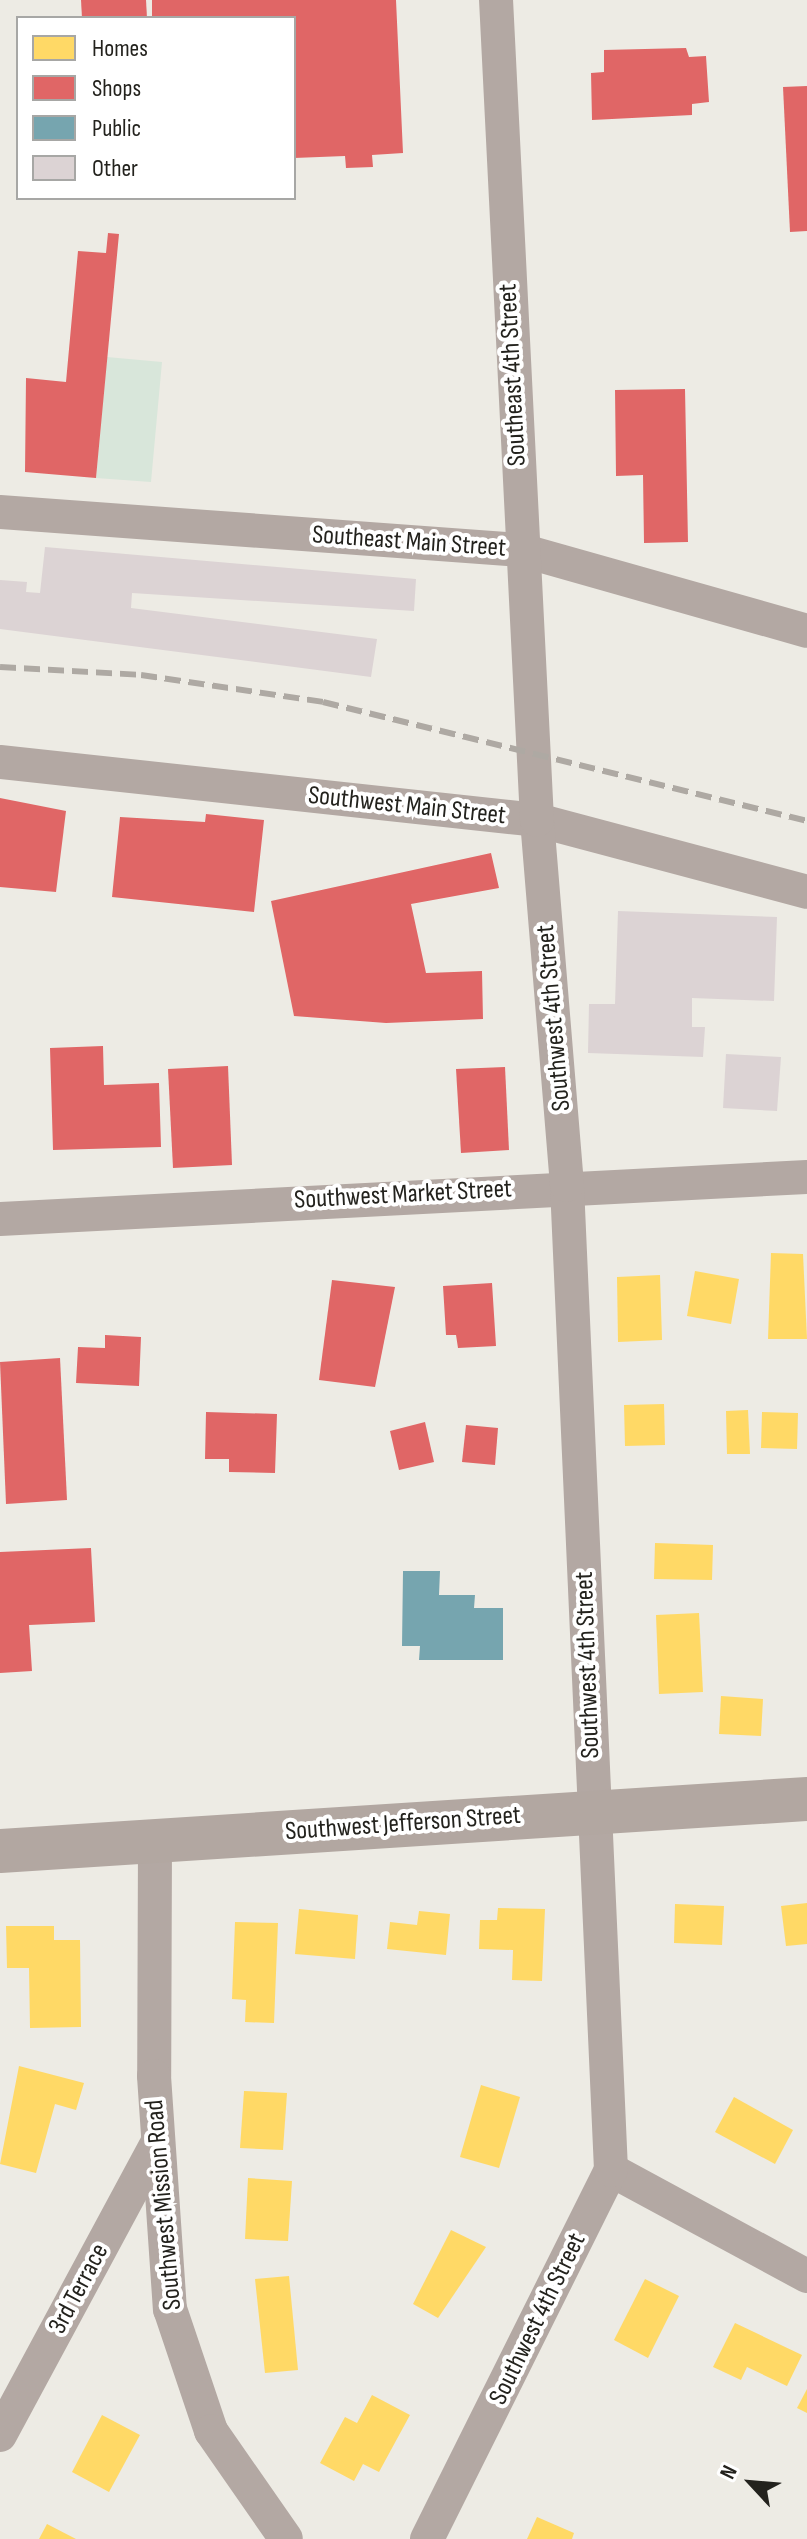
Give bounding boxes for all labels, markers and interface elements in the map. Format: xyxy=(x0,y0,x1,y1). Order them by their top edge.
legend xyxy=(16,16,296,200)
text: Homes xyxy=(92,34,148,63)
text: Shops xyxy=(92,74,141,103)
text: Public xyxy=(92,114,141,143)
text: Other xyxy=(92,154,138,183)
street label: Southeast 4th Street xyxy=(493,283,533,467)
street label: Southeast Main Street xyxy=(311,520,507,564)
street label: Southwest Main Street xyxy=(307,780,507,832)
street label: Southwest 4th Street xyxy=(530,923,578,1113)
street label: Southwest Market Street xyxy=(293,1174,513,1216)
street label: Southwest 4th Street xyxy=(569,1571,607,1759)
street label: Southwest Jefferson Street xyxy=(284,1800,522,1848)
street label: Southwest Mission Road xyxy=(139,2099,189,2311)
street label: Southwest 4th Street xyxy=(483,2228,593,2410)
street label: 3rd Terrace xyxy=(42,2239,116,2339)
north arrow xyxy=(711,2443,791,2523)
text: N xyxy=(714,2461,744,2483)

